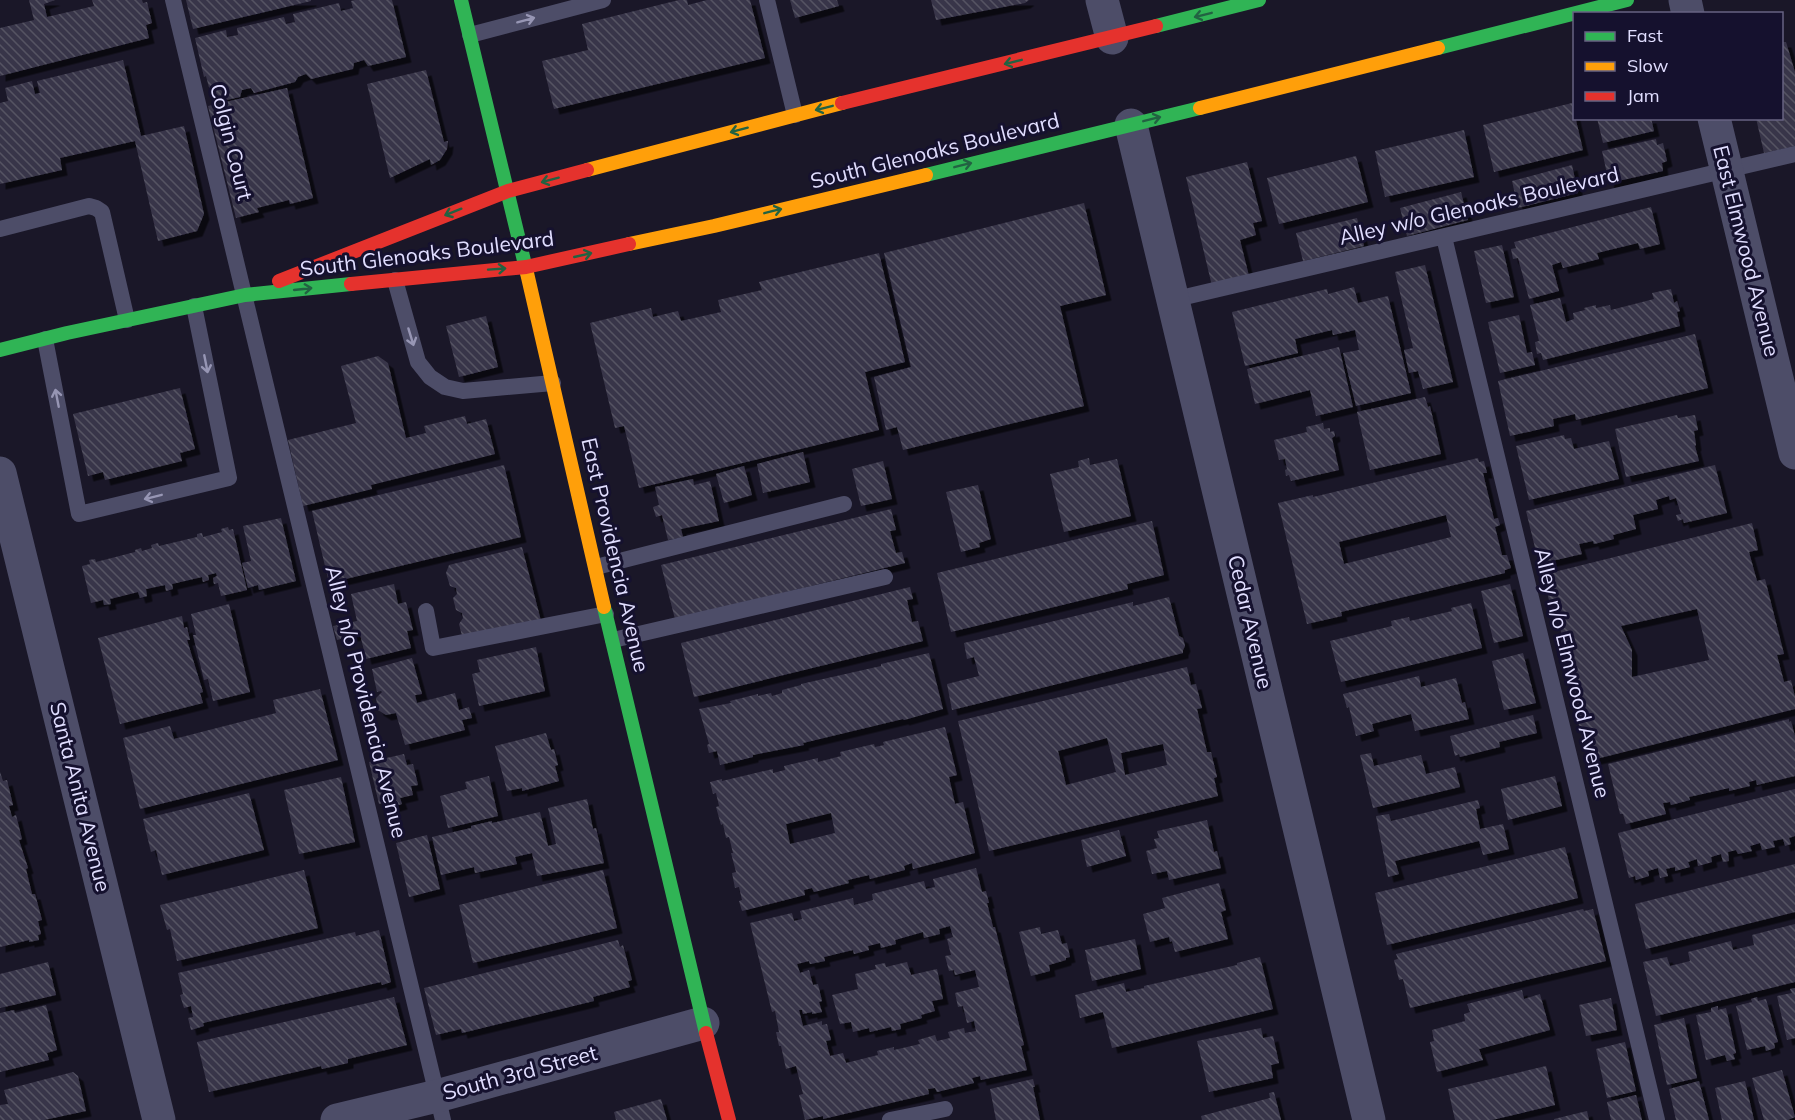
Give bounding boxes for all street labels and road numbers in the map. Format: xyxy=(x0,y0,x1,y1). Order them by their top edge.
street label: Colgin Court xyxy=(205,81,259,203)
street label: South Glenoaks Boulevard xyxy=(807,106,1062,194)
street label: East Elmwood Avenue xyxy=(1708,142,1786,359)
street label: Alley w/o Glenoaks Boulevard xyxy=(1336,160,1621,250)
street label: South Glenoaks Boulevard xyxy=(298,225,555,281)
street label: East Providencia Avenue xyxy=(576,435,656,675)
street label: Alley n/o Elmwood Avenue xyxy=(1529,545,1617,801)
street label: Cedar Avenue xyxy=(1223,552,1279,691)
street label: Alley n/o Providencia Avenue xyxy=(321,563,413,841)
street label: Santa Anita Avenue xyxy=(45,699,117,894)
street label: South 3rd Street xyxy=(440,1039,600,1105)

